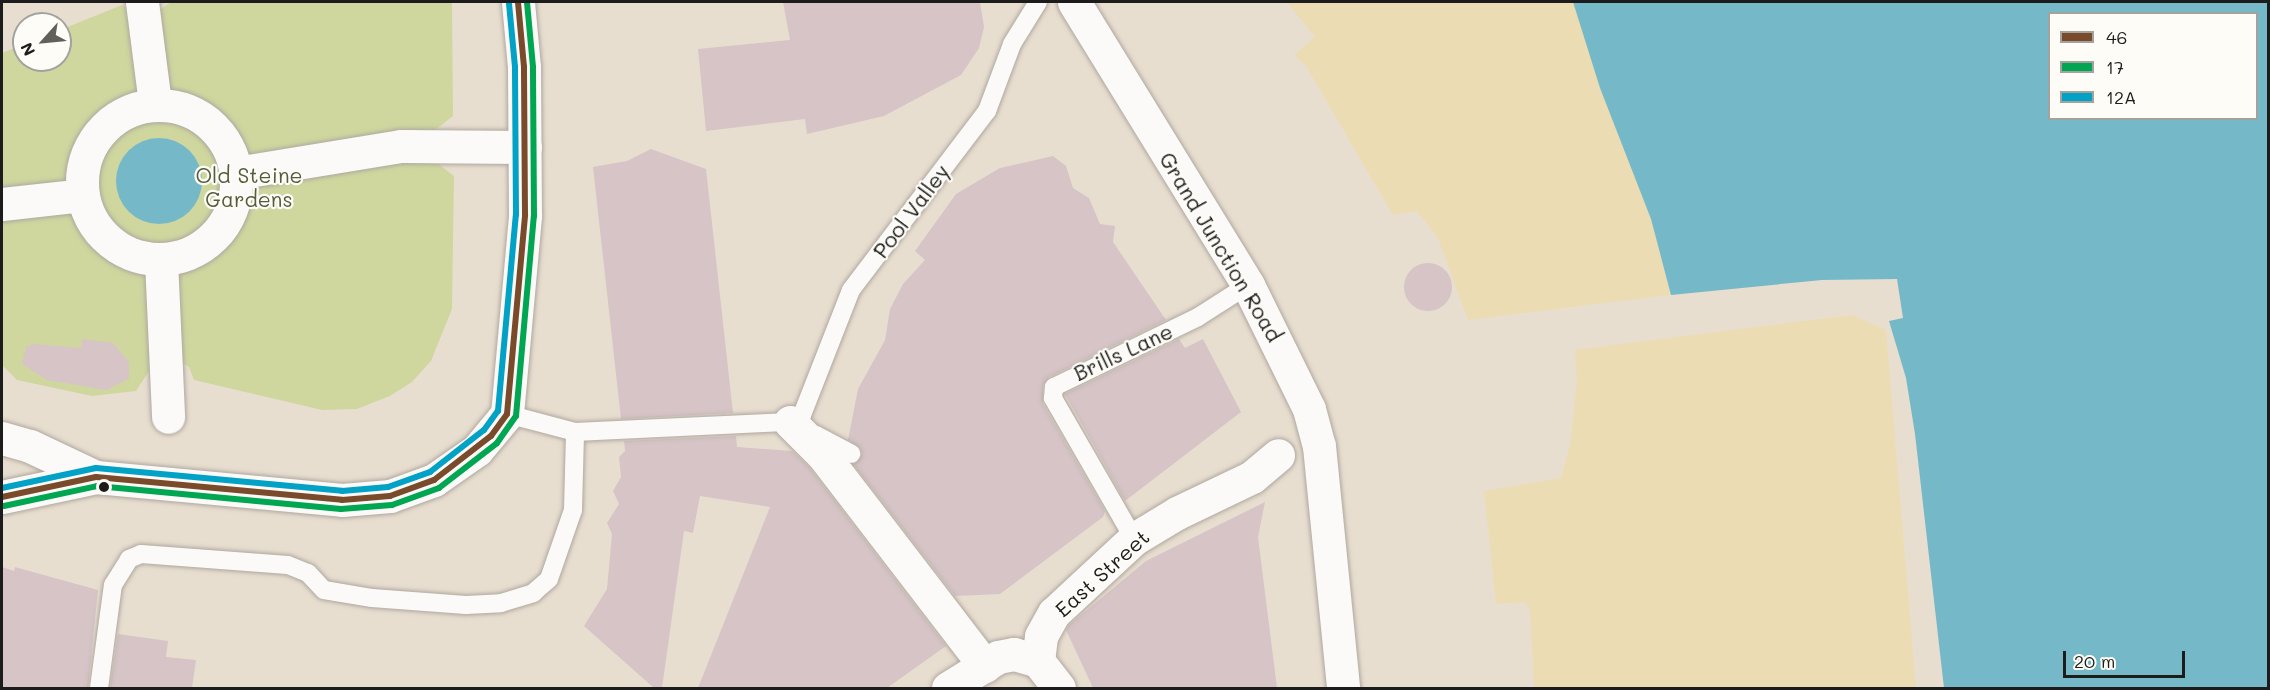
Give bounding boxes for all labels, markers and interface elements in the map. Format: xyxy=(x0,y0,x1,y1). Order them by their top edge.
north arrow xyxy=(12,12,72,72)
legend xyxy=(2048,12,2258,120)
text: 46 xyxy=(2106,25,2127,49)
text: N xyxy=(15,39,39,60)
text: 17 xyxy=(2106,55,2124,79)
text: 12A xyxy=(2106,85,2137,109)
street label: Grand Junction Road xyxy=(1154,148,1288,346)
street label: Pool Valley xyxy=(868,159,954,263)
park label: Old Steine Gardens xyxy=(195,162,303,212)
street label: Brills Lane xyxy=(1070,318,1176,386)
unlabelled marker xyxy=(98,481,110,493)
street label: East Street xyxy=(1050,524,1154,622)
scale bar xyxy=(2066,639,2188,677)
text: 20 m xyxy=(2074,649,2115,673)

